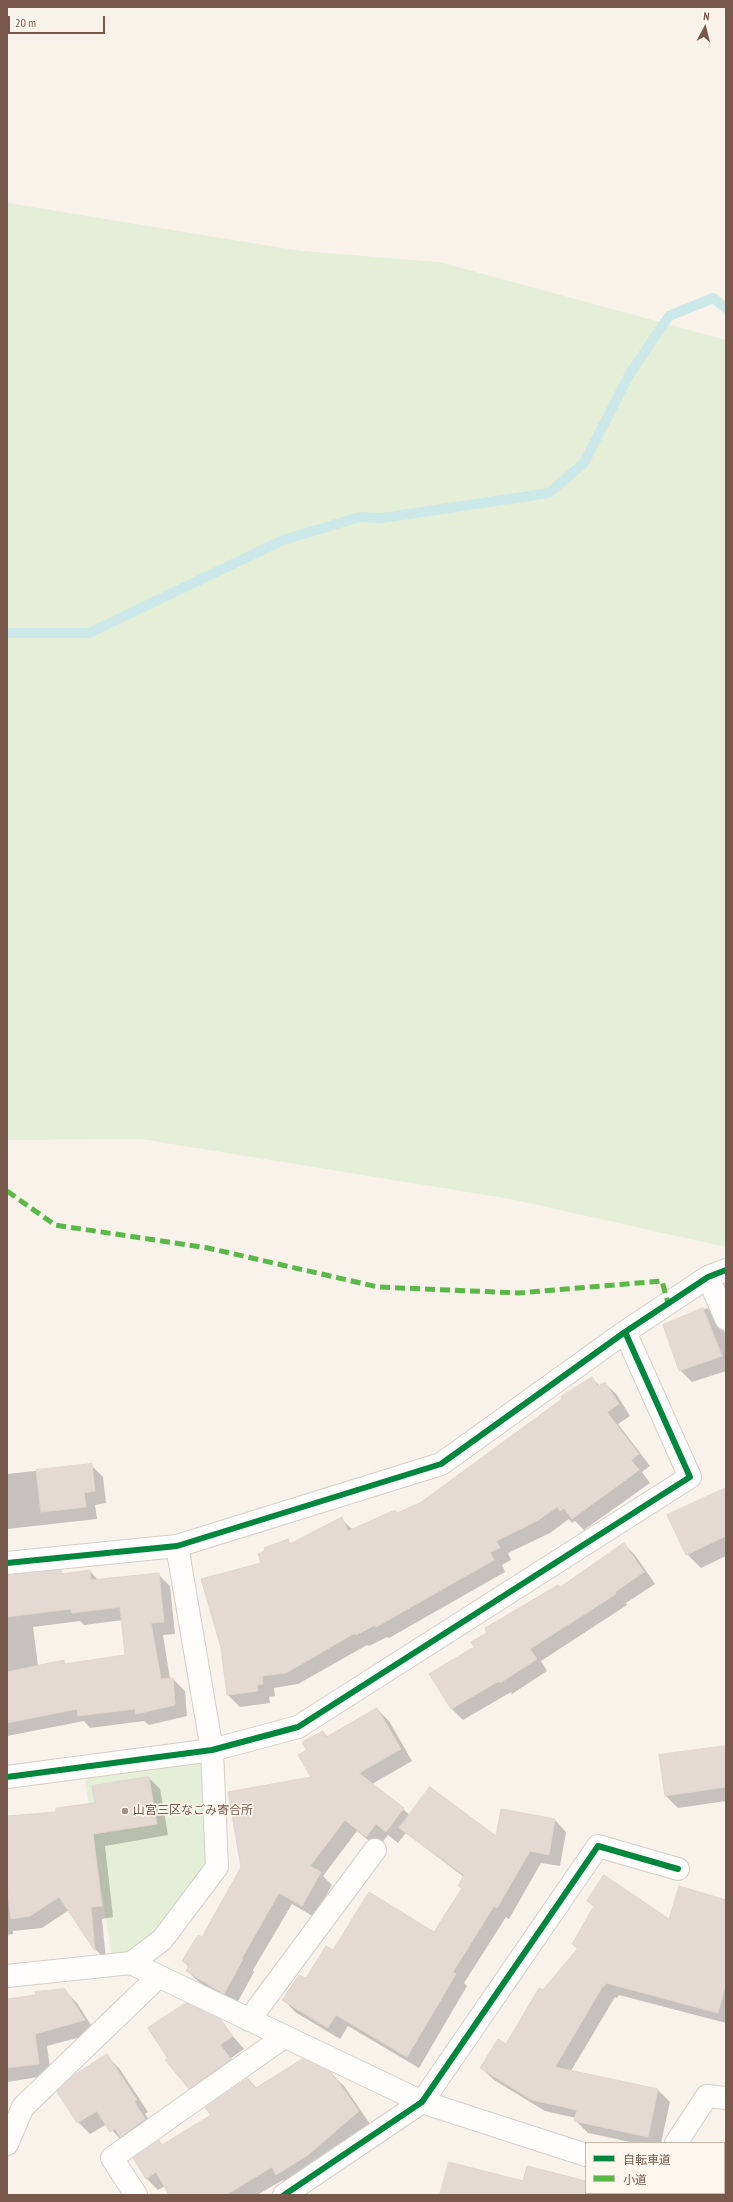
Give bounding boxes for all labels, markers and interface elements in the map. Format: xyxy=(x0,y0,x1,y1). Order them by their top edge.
scale bar xyxy=(10,8,107,34)
north arrow xyxy=(685,8,725,48)
text: N xyxy=(703,9,710,23)
text: 20 m xyxy=(15,15,36,30)
place label: 山宮三区なごみ寄合所 xyxy=(133,1804,253,1818)
marker: 山宮三区なごみ寄合所 xyxy=(120,1806,130,1816)
legend xyxy=(585,2142,725,2194)
text: 自転車道 xyxy=(623,2152,671,2167)
text: 小道 xyxy=(623,2172,647,2187)

